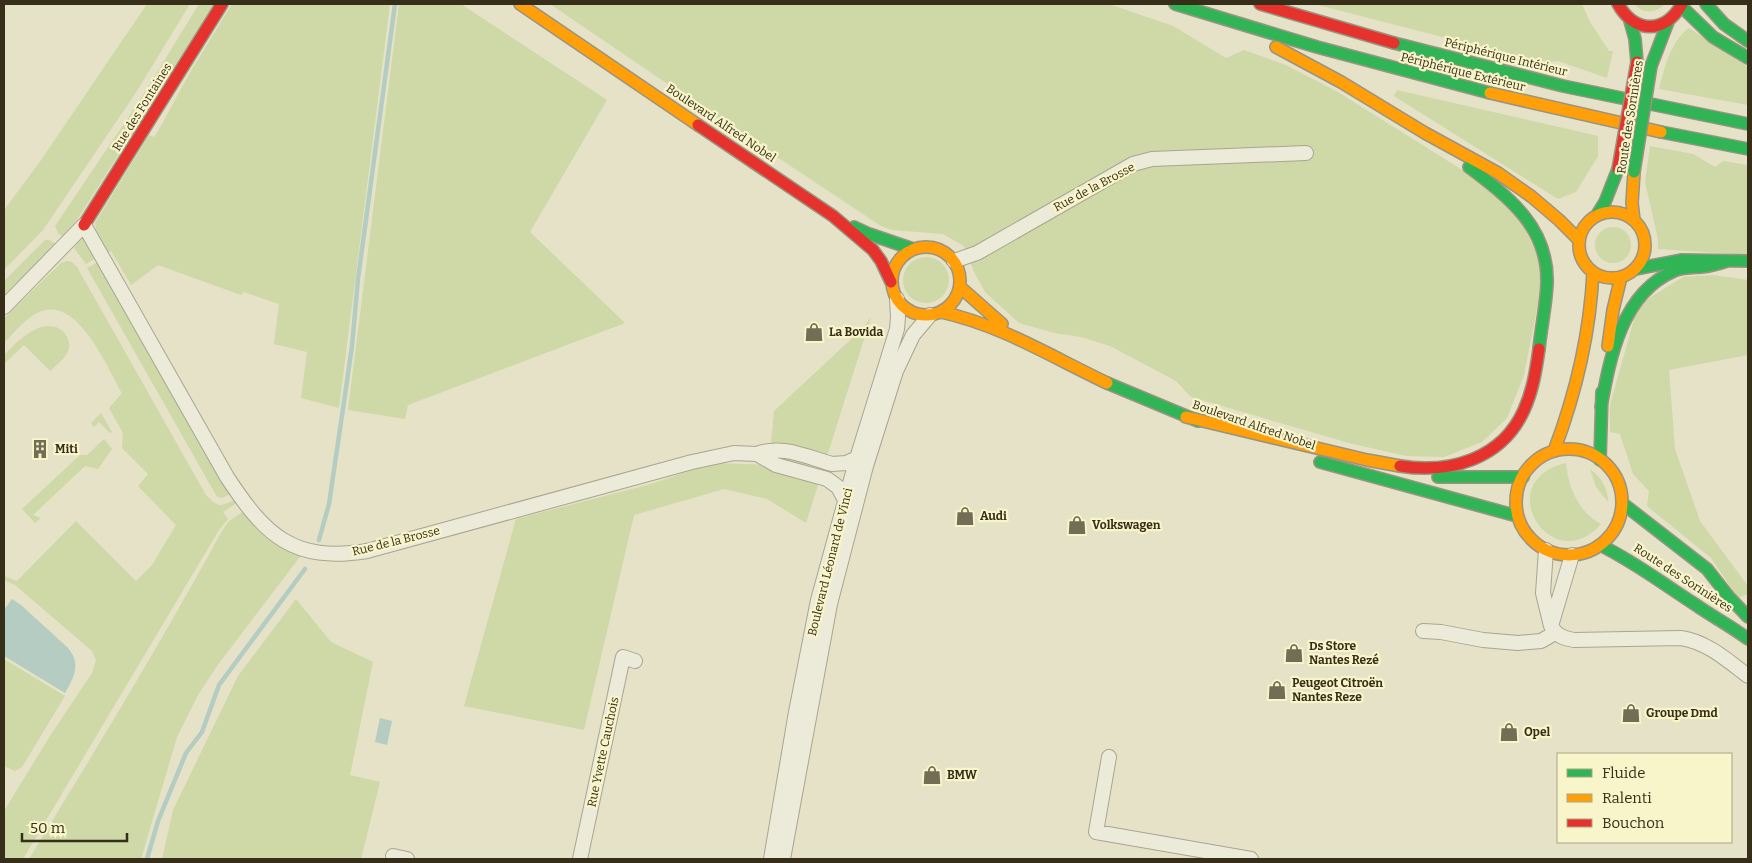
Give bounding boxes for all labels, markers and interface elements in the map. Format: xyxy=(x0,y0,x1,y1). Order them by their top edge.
street label: Périphérique Intérieur xyxy=(1443,35,1570,79)
street label: Périphérique Extérieur xyxy=(1399,50,1527,94)
street label: Route des Sorinières xyxy=(1614,59,1646,175)
street label: Rue des Fontaines xyxy=(109,60,175,153)
street label: Boulevard Alfred Nobel xyxy=(663,81,779,165)
street label: Rue de la Brosse xyxy=(1051,160,1137,214)
shop icon: La Bovida xyxy=(803,321,825,343)
place label: La Bovida xyxy=(829,325,883,339)
street label: Boulevard Alfred Nobel xyxy=(1191,397,1318,453)
building icon: Miti xyxy=(29,438,51,460)
place label: Miti xyxy=(55,442,78,456)
street label: Boulevard Léonard de Vinci xyxy=(805,486,855,638)
shop icon: Audi xyxy=(954,505,976,527)
place label: Audi xyxy=(980,509,1007,523)
shop icon: Volkswagen xyxy=(1066,514,1088,536)
place label: Volkswagen xyxy=(1092,518,1161,532)
street label: Rue de la Brosse xyxy=(351,523,441,559)
street label: Route des Sorinières xyxy=(1631,541,1735,615)
place label: Ds Store Nantes Rezé xyxy=(1309,639,1379,667)
shop icon: Ds Store Nantes Rezé xyxy=(1283,642,1305,664)
place label: Peugeot Citroën Nantes Reze xyxy=(1292,676,1383,704)
shop icon: Peugeot Citroën Nantes Reze xyxy=(1266,679,1288,701)
street label: Rue Yvette Cauchois xyxy=(584,695,622,808)
shop icon: Groupe Dmd xyxy=(1620,702,1642,724)
place label: Groupe Dmd xyxy=(1646,706,1718,720)
shop icon: Opel xyxy=(1498,721,1520,743)
place label: Opel xyxy=(1524,725,1551,739)
legend xyxy=(1557,753,1732,843)
shop icon: BMW xyxy=(921,764,943,786)
text: Fluide xyxy=(1602,764,1645,782)
place label: BMW xyxy=(947,768,978,782)
text: Ralenti xyxy=(1602,789,1652,807)
scale bar xyxy=(22,810,128,842)
text: Bouchon xyxy=(1602,814,1665,832)
text: 50 m xyxy=(30,819,66,837)

